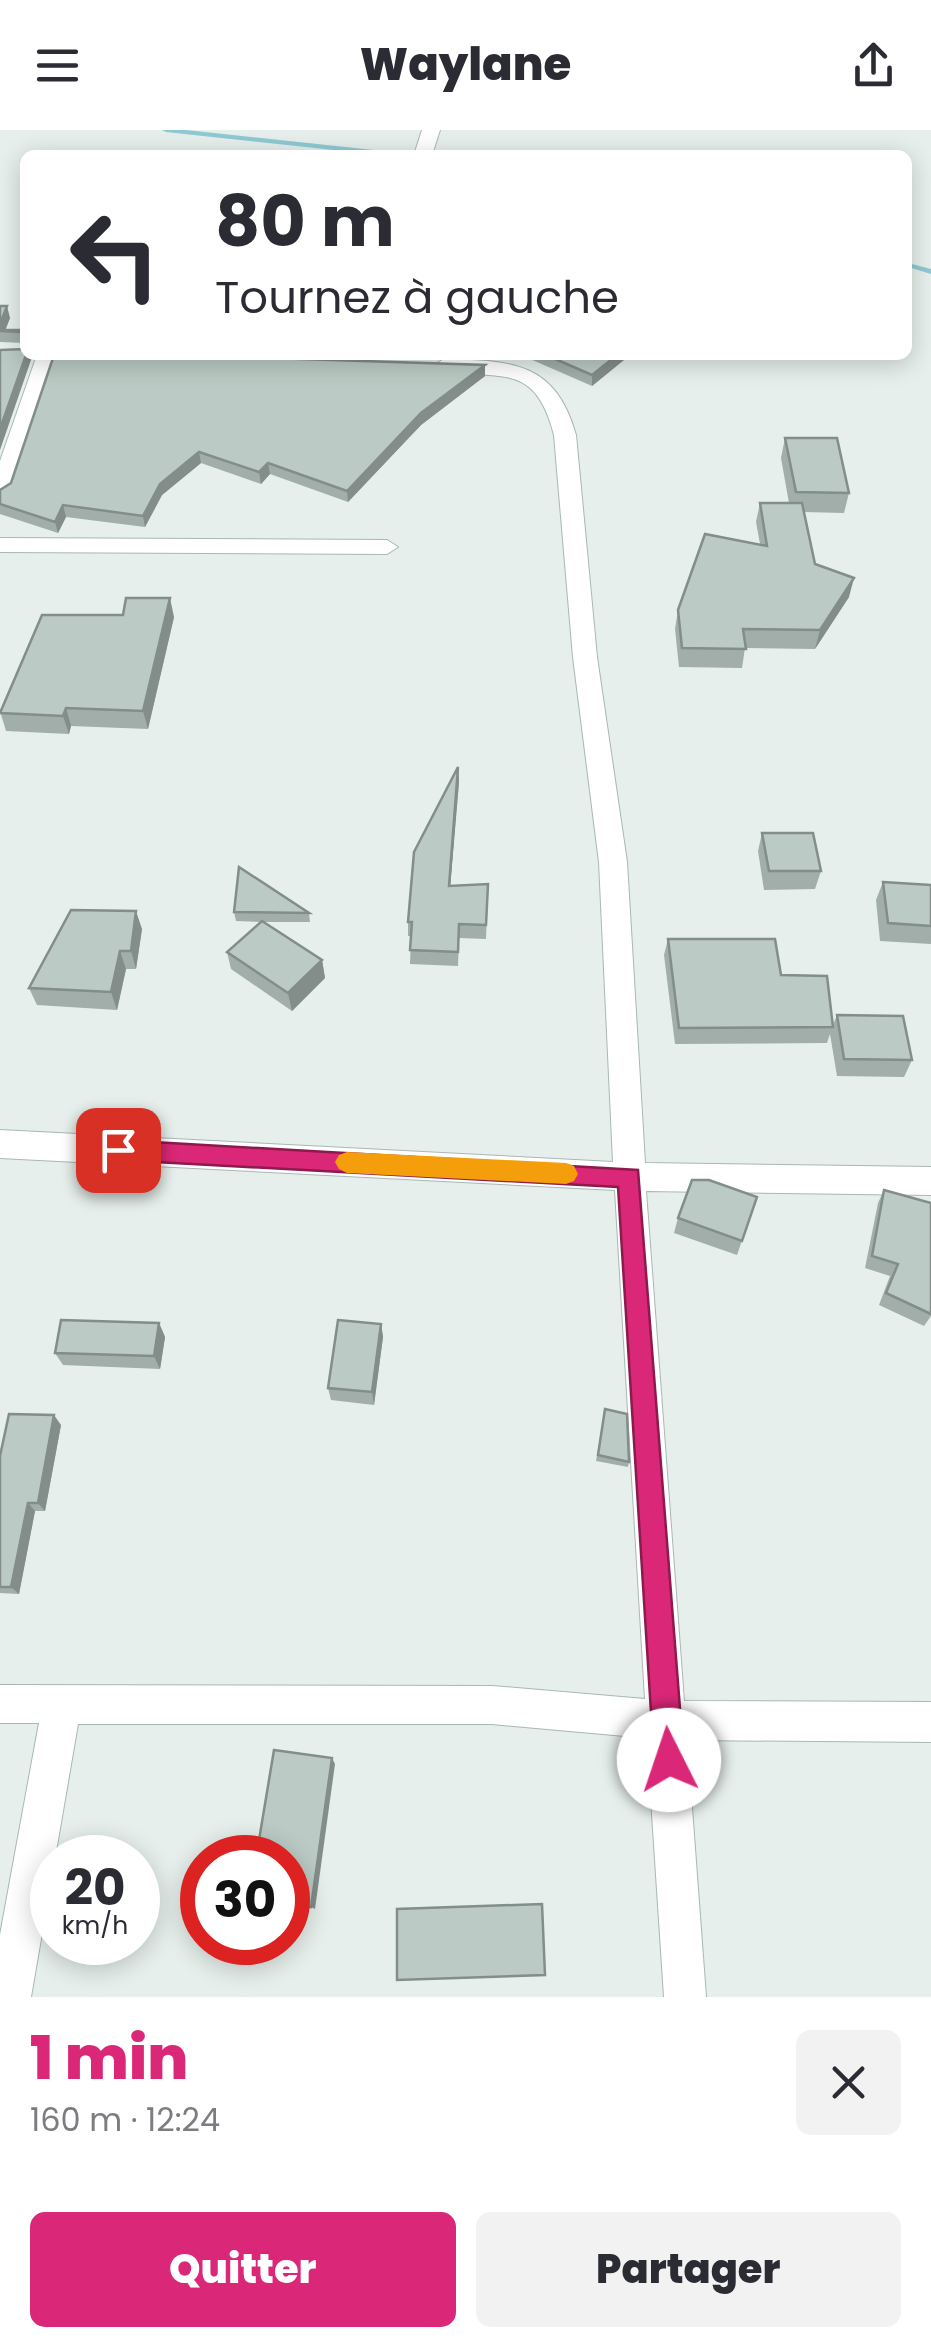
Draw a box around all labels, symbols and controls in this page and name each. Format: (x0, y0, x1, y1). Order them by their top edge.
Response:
text: Waylane (360, 33, 571, 96)
icon: menu (30, 38, 85, 93)
icon: share (846, 38, 901, 93)
text: 80 m (215, 172, 395, 271)
icon: left (50, 190, 180, 320)
text: Tournez à gauche (215, 266, 619, 329)
pin (76, 1108, 161, 1193)
icon: arrive (91, 1123, 146, 1178)
position arrow (617, 1708, 721, 1812)
speed limit sign: 30 (180, 1835, 310, 1965)
text: 20 (64, 1852, 126, 1923)
text: km/h (62, 1908, 128, 1943)
text: 1 min (30, 2016, 188, 2100)
button: close (796, 2030, 901, 2135)
text: 160 m · 12:24 (30, 2097, 220, 2142)
button: Quitter (30, 2212, 456, 2327)
button: Partager (476, 2212, 901, 2327)

